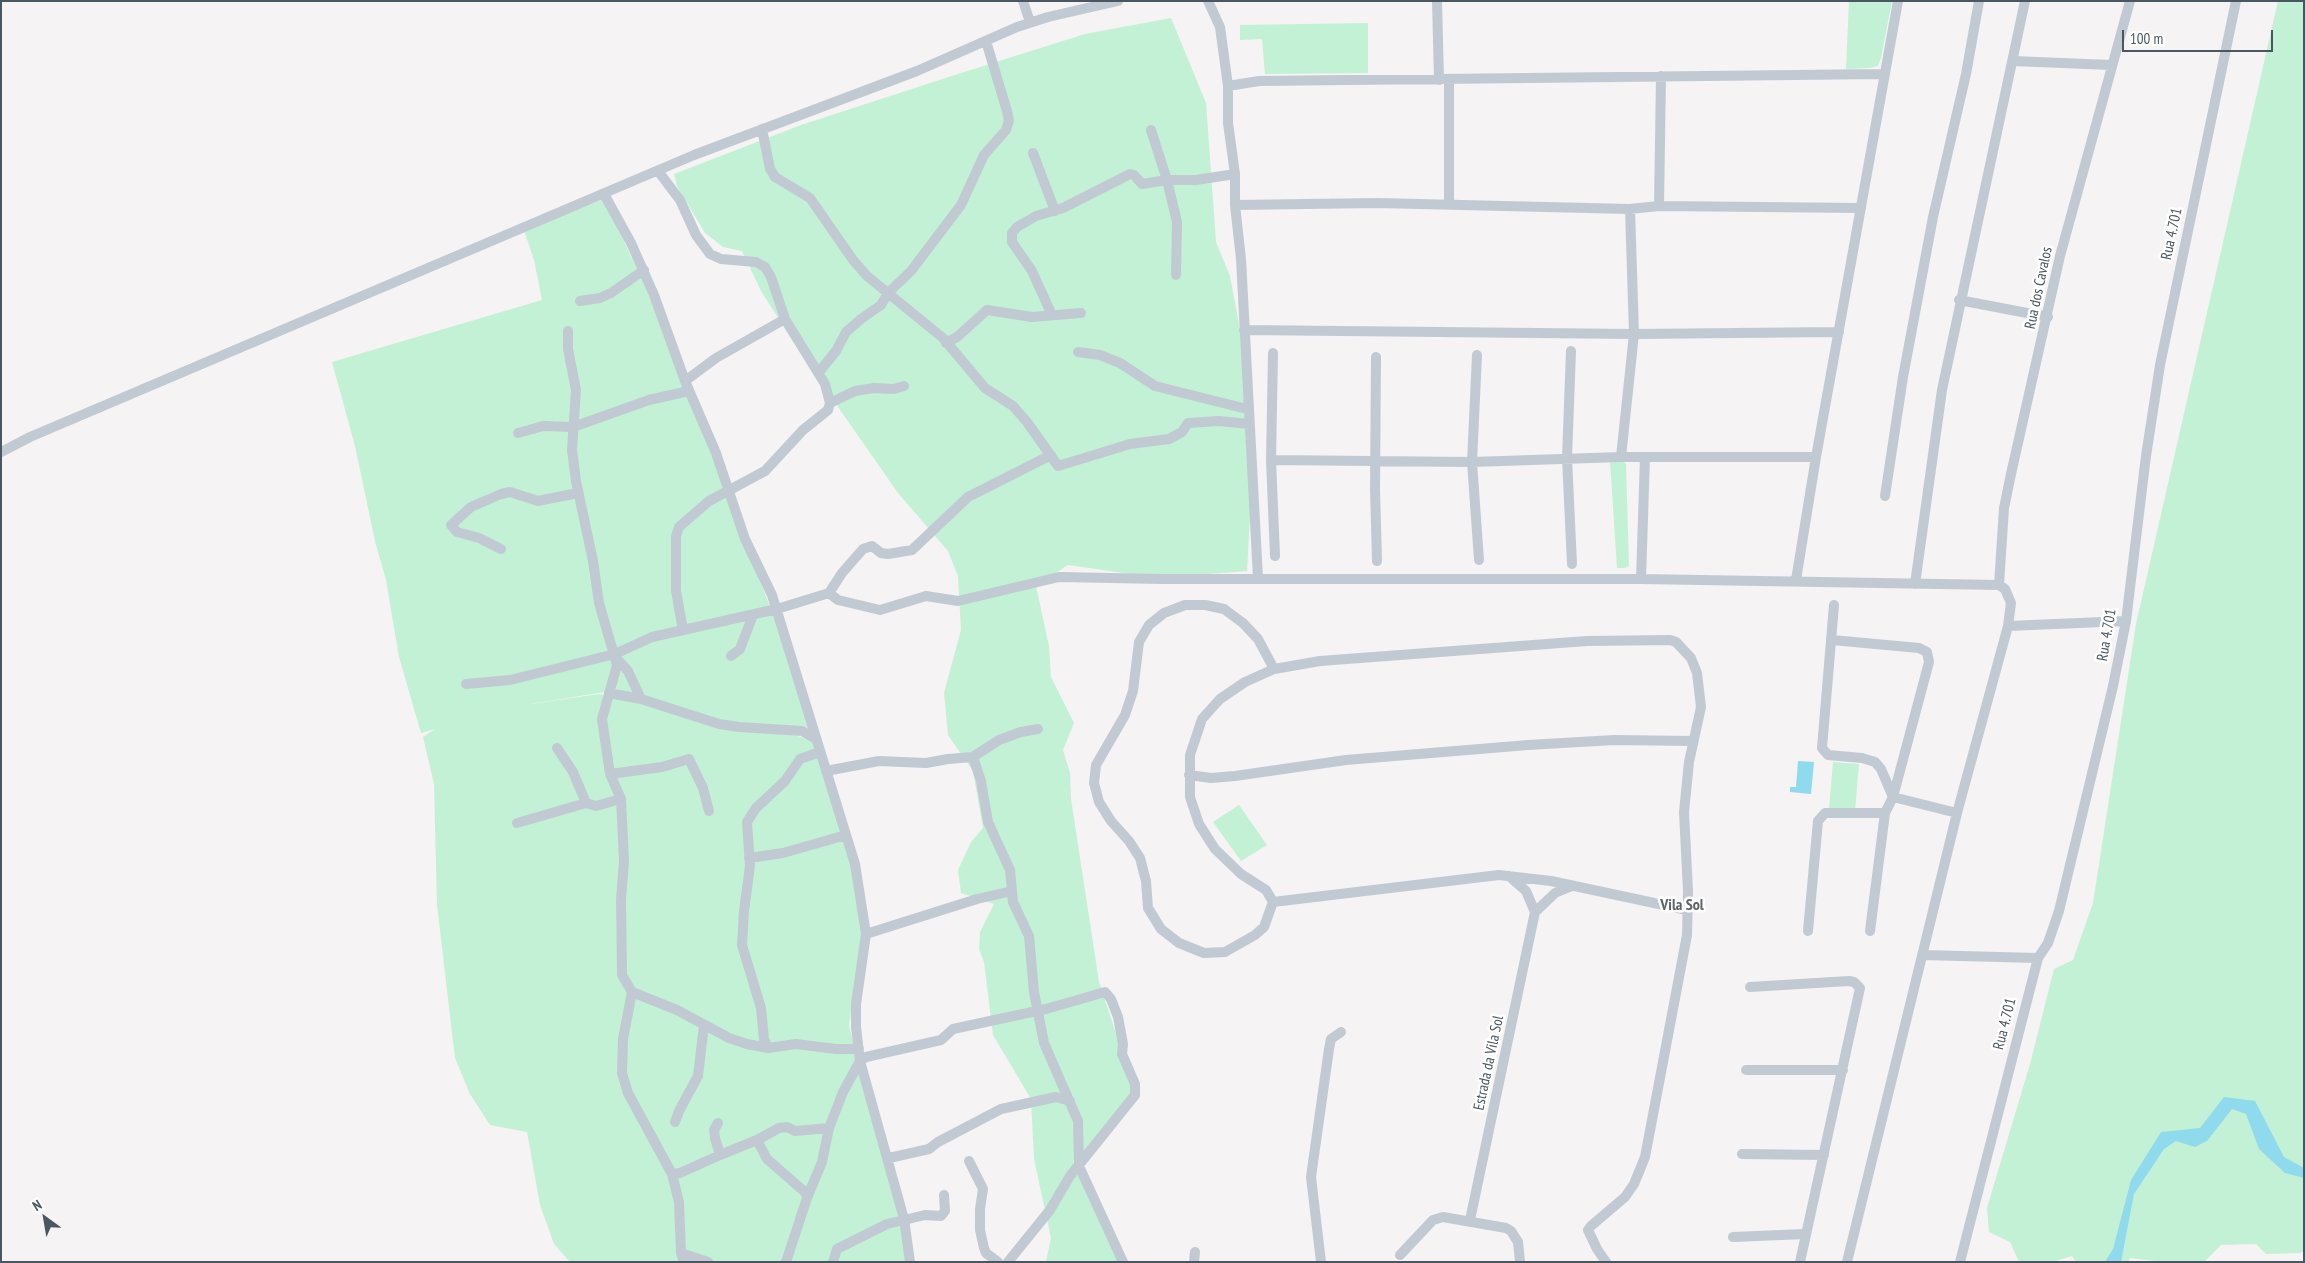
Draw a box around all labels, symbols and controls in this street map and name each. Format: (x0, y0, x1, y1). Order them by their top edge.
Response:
scale bar (2125, 20, 2276, 52)
text: 100 m (2130, 29, 2163, 48)
street label: Rua 4.701 (2158, 206, 2186, 262)
street label: Rua dos Cavalos (2022, 245, 2056, 331)
street label: Rua 4.701 (2094, 608, 2120, 662)
district label: Vila Sol (1660, 895, 1704, 915)
street label: Rua 4.701 (1990, 996, 2020, 1052)
street label: Estrada da Vila Sol (1470, 1014, 1508, 1112)
north arrow (20, 1193, 70, 1243)
text: N (29, 1196, 45, 1215)

